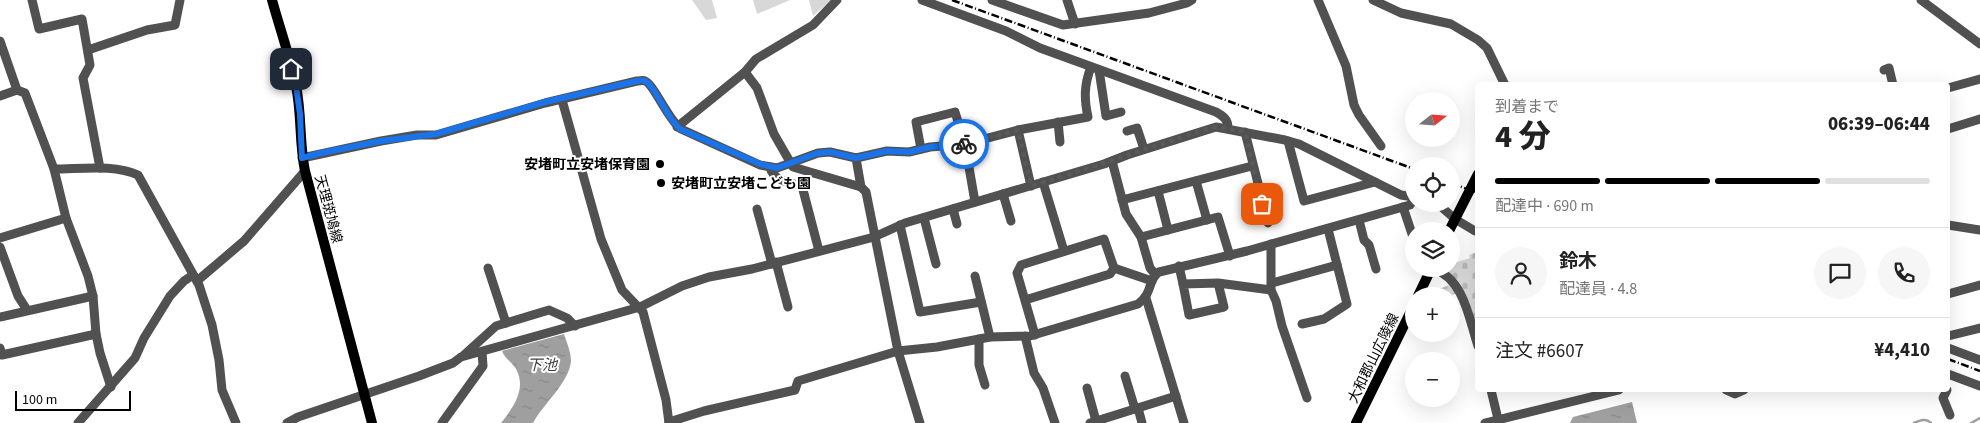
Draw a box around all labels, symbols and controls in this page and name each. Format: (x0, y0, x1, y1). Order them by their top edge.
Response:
pin (270, 48, 312, 90)
icon: home (277, 55, 305, 83)
north arrow (1405, 92, 1460, 148)
map controls (1405, 92, 1460, 407)
text: 到着まで (1495, 96, 1559, 118)
text: 06:39–06:44 (1828, 111, 1930, 138)
text: 4 分 (1495, 114, 1551, 160)
courier (939, 119, 989, 169)
icon: bike (950, 130, 978, 158)
place label: 安堵町立安堵保育園 (524, 155, 650, 175)
button: locate (1405, 157, 1460, 212)
marker: 安堵町立安堵保育園 (654, 158, 666, 170)
street label: 天理斑鳩線 (309, 173, 347, 246)
place label: 安堵町立安堵こども園 (671, 174, 811, 194)
marker: 安堵町立安堵こども園 (655, 177, 667, 189)
pin (1241, 183, 1283, 225)
icon: bag (1248, 190, 1276, 218)
text: 配達中 · 690 m (1495, 195, 1594, 217)
button: layers (1405, 222, 1460, 277)
button: person (1495, 247, 1547, 299)
button: chat (1814, 247, 1866, 299)
button: phone (1878, 247, 1930, 299)
text: 鈴木 (1559, 248, 1597, 275)
text: 配達員 · 4.8 (1559, 278, 1637, 300)
button: + (1405, 287, 1460, 342)
street label: 大和郡山広陵線 (1343, 310, 1404, 407)
text: ¥4,410 (1874, 337, 1930, 364)
text: 注文 #6607 (1495, 338, 1584, 365)
button: − (1405, 352, 1460, 407)
water label: 下池 (527, 355, 559, 376)
scale bar (15, 388, 131, 411)
text: 100 m (22, 390, 57, 410)

